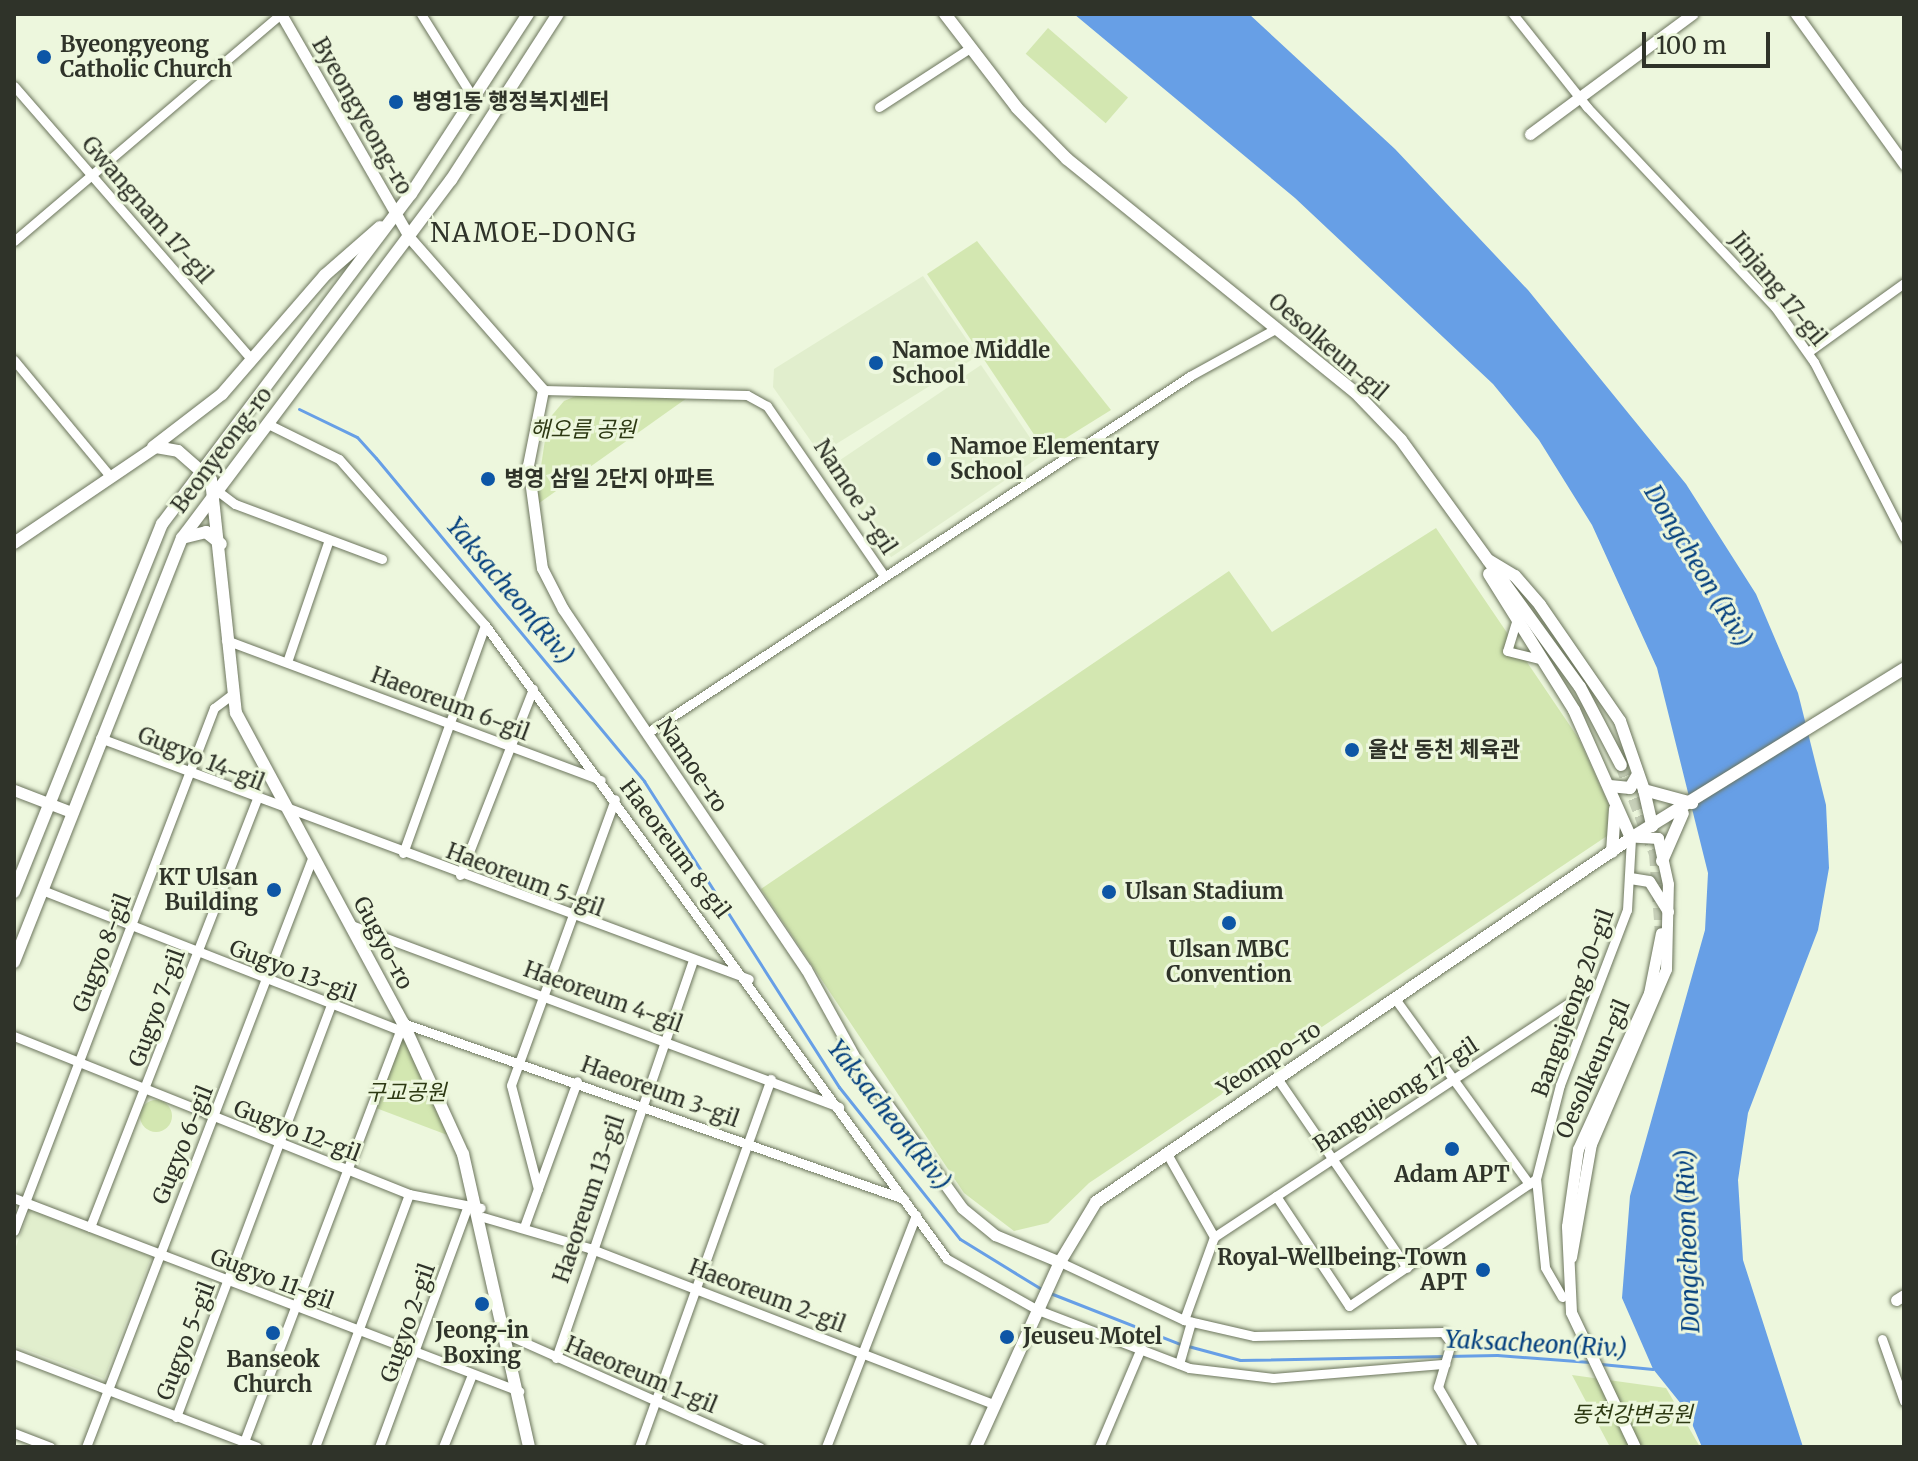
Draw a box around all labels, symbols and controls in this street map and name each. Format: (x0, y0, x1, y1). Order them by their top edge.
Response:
scale bar (1646, 16, 1774, 66)
text: 100 m (1656, 30, 1726, 61)
place label: Byeongyeong Catholic Church (60, 31, 232, 82)
street label: Byeongyeong-ro (306, 33, 418, 199)
marker: Byeongyeong Catholic Church (35, 48, 53, 66)
place label: 병영1동 행정복지센터 (412, 89, 610, 115)
marker: 병영1동 행정복지센터 (387, 93, 405, 111)
street label: Gwangnam 17-gil (76, 131, 218, 289)
district label: NAMOE-DONG (430, 217, 638, 249)
street label: Jinjang 17-gil (1724, 227, 1832, 351)
street label: Oesolkeun-gil (1263, 288, 1393, 406)
place label: Namoe Middle School (892, 337, 1050, 388)
marker: Namoe Middle School (867, 354, 885, 372)
street label: Beonyeong-ro (166, 382, 278, 518)
park label: 해오름 공원 (530, 417, 636, 443)
place label: Namoe Elementary School (950, 433, 1159, 484)
street label: Namoe 3-gil (808, 435, 902, 559)
marker: Namoe Elementary School (925, 450, 943, 468)
place label: 병영 삼일 2단지 아파트 (504, 466, 715, 492)
marker: 병영 삼일 2단지 아파트 (479, 470, 497, 488)
water label: Dongcheon (Riv.) (1638, 480, 1758, 652)
water label: Yaksacheon(Riv.) (440, 512, 580, 670)
street label: Haeoreum 6-gil (367, 662, 533, 746)
street label: Namoe-ro (651, 713, 733, 817)
street label: Gugyo 14-gil (134, 722, 268, 796)
place label: 울산 동천 체육관 (1368, 737, 1520, 763)
marker: 울산 동천 체육관 (1343, 741, 1361, 759)
street label: Haeoreum 8-gil (614, 774, 736, 924)
street label: Haeoreum 5-gil (442, 838, 608, 922)
place label: KT Ulsan Building (158, 864, 258, 916)
place label: Ulsan Stadium (1125, 879, 1284, 905)
marker: KT Ulsan Building (265, 881, 283, 899)
marker: Ulsan Stadium (1100, 883, 1118, 901)
street label: Gugyo 8-gil (67, 890, 137, 1016)
street label: Gugyo-ro (348, 892, 418, 994)
street label: Bangujeong 20-gil (1527, 906, 1619, 1100)
marker: Ulsan MBC Convention (1220, 914, 1238, 932)
street label: Gugyo 13-gil (226, 935, 360, 1007)
place label: Ulsan MBC Convention (1166, 936, 1292, 988)
street label: Gugyo 7-gil (123, 945, 191, 1071)
street label: Haeoreum 4-gil (520, 956, 686, 1038)
street label: Oesolkeun-gil (1551, 995, 1635, 1143)
street label: Yeompo-ro (1212, 1016, 1326, 1102)
street label: Bangujeong 17-gil (1309, 1032, 1483, 1158)
water label: Yaksacheon(Riv.) (821, 1034, 957, 1196)
street label: Haeoreum 3-gil (577, 1051, 743, 1133)
park label: 구교공원 (366, 1080, 446, 1106)
street label: Gugyo 6-gil (147, 1082, 219, 1208)
street label: Gugyo 12-gil (230, 1095, 364, 1167)
street label: Haeoreum 13-gil (548, 1112, 630, 1286)
marker: Adam APT (1443, 1140, 1461, 1158)
water label: Dongcheon (Riv.) (1670, 1149, 1706, 1333)
place label: Adam APT (1394, 1162, 1510, 1188)
street label: Gugyo 11-gil (207, 1243, 337, 1315)
place label: Royal-Wellbeing-Town APT (1217, 1244, 1467, 1296)
street label: Haeoreum 2-gil (685, 1254, 849, 1338)
street label: Gugyo 2-gil (375, 1260, 441, 1386)
marker: Royal-Wellbeing-Town APT (1474, 1261, 1492, 1279)
street label: Gugyo 5-gil (151, 1278, 221, 1404)
marker: Jeong-in Boxing (473, 1295, 491, 1313)
place label: Jeong-in Boxing (435, 1317, 529, 1368)
marker: Banseok Church (264, 1324, 282, 1342)
place label: Jeuseu Motel (1023, 1324, 1162, 1350)
water label: Yaksacheon(Riv.) (1444, 1325, 1628, 1363)
marker: Jeuseu Motel (998, 1328, 1016, 1346)
street label: Haeoreum 1-gil (561, 1331, 721, 1419)
place label: Banseok Church (226, 1346, 320, 1398)
park label: 동천강변공원 (1571, 1402, 1693, 1428)

